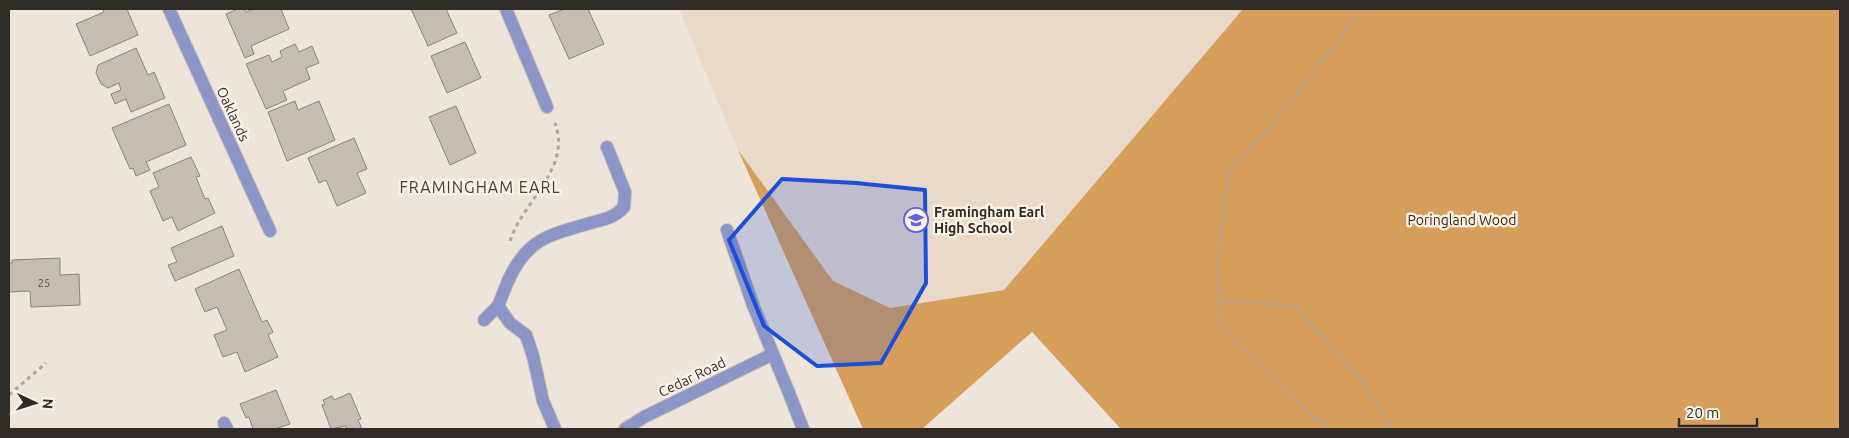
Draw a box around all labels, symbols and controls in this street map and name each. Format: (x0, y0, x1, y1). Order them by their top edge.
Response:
street label: Oaklands (213, 84, 253, 144)
district label: FRAMINGHAM EARL (399, 178, 561, 196)
place label: Framingham Earl High School (934, 204, 1044, 236)
school or university icon: Framingham Earl High School (903, 207, 929, 233)
park label: Poringland Wood (1408, 212, 1516, 228)
house number: 25 (38, 277, 50, 289)
street label: Cedar Road (656, 354, 728, 400)
north arrow (10, 378, 60, 428)
scale bar (1679, 396, 1756, 428)
text: N (40, 398, 56, 410)
text: 20 m (1686, 404, 1719, 421)

